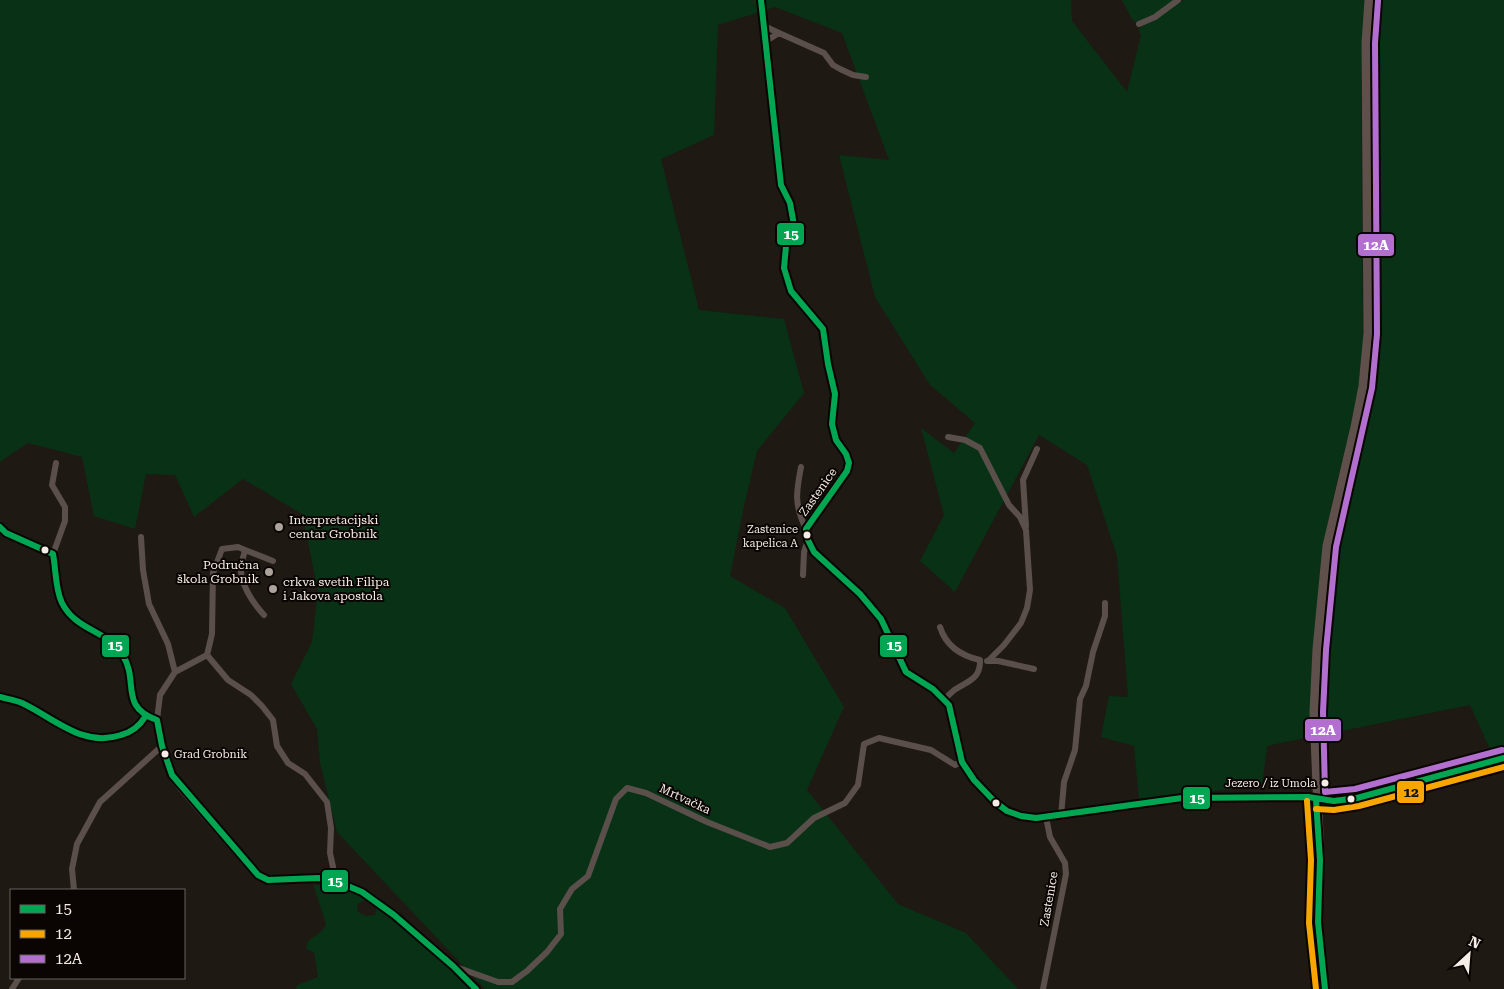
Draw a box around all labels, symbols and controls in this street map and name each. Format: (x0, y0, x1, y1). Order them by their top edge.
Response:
line badge: 15 (776, 222, 805, 246)
text: 15 (783, 226, 799, 242)
line badge: 12A (1357, 233, 1395, 257)
text: 12A (1363, 237, 1389, 253)
street label: Zastenice (796, 465, 840, 519)
place label: Interpretacijski centar Grobnik (289, 513, 379, 541)
marker: Interpretacijski centar Grobnik (273, 521, 285, 533)
place label: Zastenice kapelica A (743, 523, 798, 550)
marker: Zastenice kapelica A (802, 530, 812, 540)
unlabelled marker (40, 545, 50, 555)
place label: Područna škola Grobnik (177, 558, 259, 586)
marker: Područna škola Grobnik (263, 566, 275, 578)
place label: crkva svetih Filipa i Jakova apostola (283, 575, 390, 603)
marker: crkva svetih Filipa i Jakova apostola (267, 583, 279, 595)
line badge: 15 (101, 634, 130, 658)
line badge: 15 (879, 634, 908, 658)
text: 15 (107, 637, 123, 653)
text: 15 (886, 637, 902, 653)
line badge: 12A (1304, 718, 1342, 742)
text: 12A (1310, 722, 1336, 738)
place label: Grad Grobnik (174, 748, 247, 761)
marker: Grad Grobnik (160, 749, 170, 759)
place label: Jezero / iz Umola (1225, 777, 1316, 790)
marker: Jezero / iz Umola (1320, 778, 1330, 788)
line badge: 12 (1396, 780, 1425, 804)
street label: Mrtvačka (657, 781, 713, 817)
text: 12 (1403, 784, 1419, 800)
line badge: 15 (1182, 786, 1211, 810)
text: 15 (1189, 790, 1205, 806)
unlabelled marker (1346, 794, 1356, 804)
unlabelled marker (991, 798, 1001, 808)
line badge: 15 (321, 869, 349, 893)
street label: Zastenice (1037, 870, 1061, 928)
text: 15 (327, 873, 343, 889)
legend (10, 889, 185, 979)
text: 15 (55, 900, 72, 918)
text: 12 (55, 925, 72, 943)
north arrow (1444, 929, 1494, 979)
text: N (1466, 933, 1483, 952)
text: 12A (55, 950, 83, 968)

